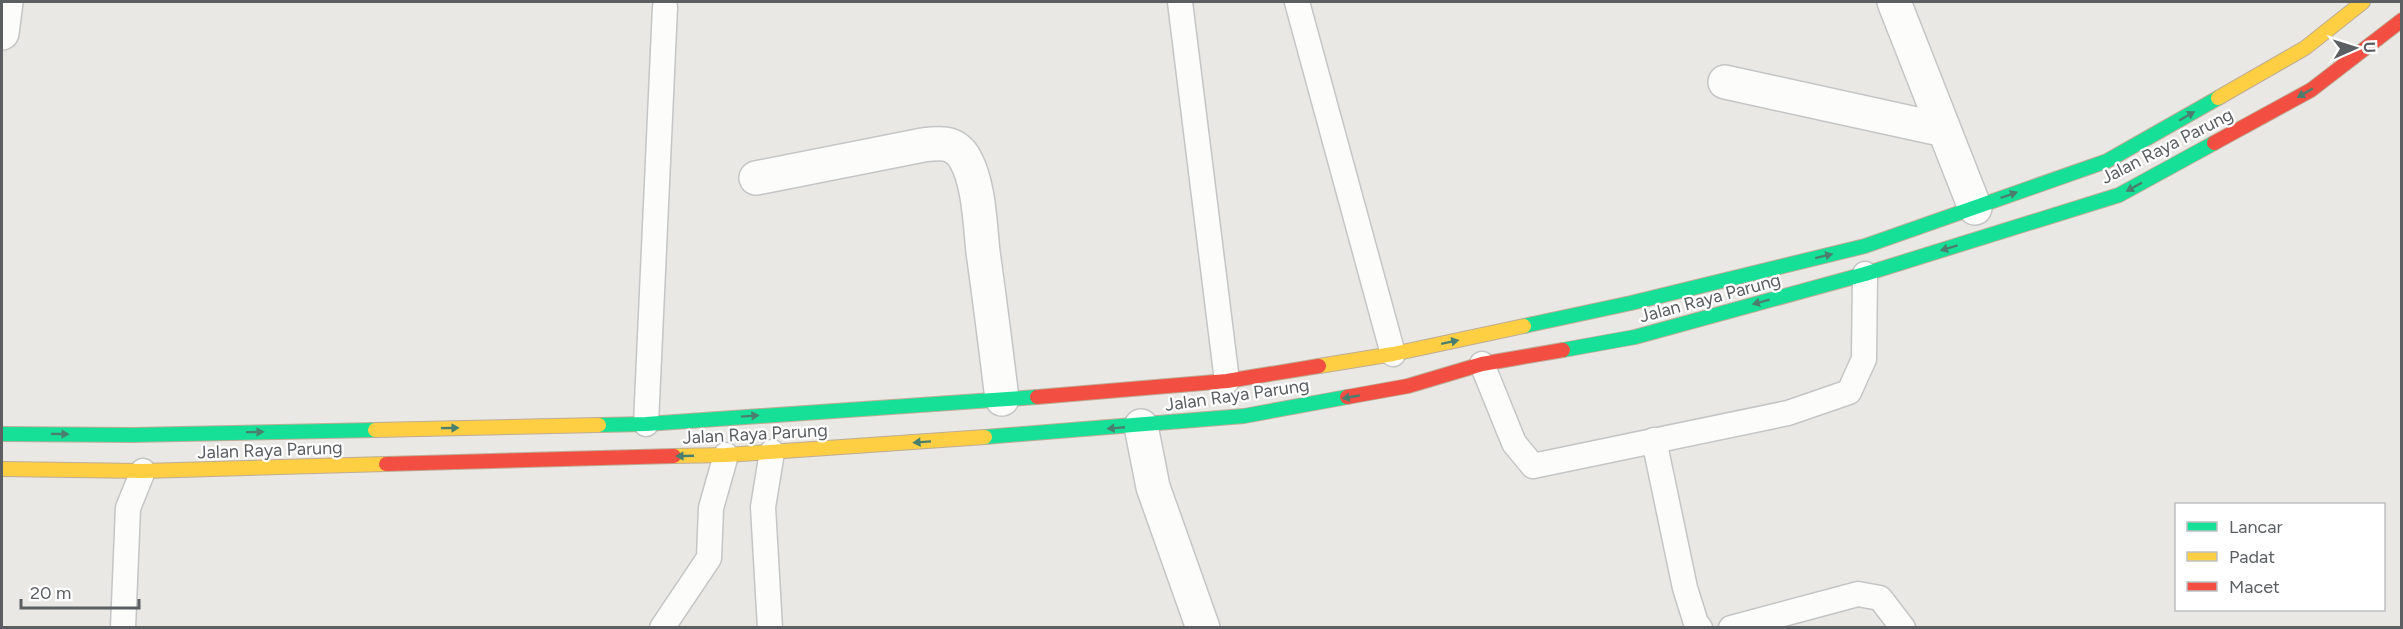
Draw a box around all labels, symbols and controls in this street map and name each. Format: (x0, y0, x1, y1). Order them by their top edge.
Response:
north arrow (2325, 18, 2385, 78)
text: U (2360, 41, 2379, 53)
one-way arrow (2296, 88, 2313, 98)
street label: Jalan Raya Parung (2097, 103, 2237, 189)
one-way arrow (2178, 111, 2195, 121)
one-way arrow (2125, 182, 2142, 192)
one-way arrow (2001, 190, 2019, 200)
one-way arrow (1940, 244, 1958, 253)
one-way arrow (1815, 250, 1833, 260)
street label: Jalan Raya Parung (1637, 269, 1783, 327)
one-way arrow (1752, 298, 1771, 308)
one-way arrow (1441, 337, 1460, 346)
street label: Jalan Raya Parung (1163, 374, 1311, 416)
one-way arrow (1341, 393, 1360, 402)
one-way arrow (740, 412, 759, 421)
street label: Jalan Raya Parung (682, 419, 828, 449)
one-way arrow (1106, 423, 1125, 432)
one-way arrow (440, 424, 459, 433)
one-way arrow (245, 428, 264, 437)
one-way arrow (50, 429, 69, 439)
street label: Jalan Raya Parung (197, 436, 343, 464)
one-way arrow (912, 437, 931, 447)
one-way arrow (676, 452, 695, 461)
legend (2175, 503, 2385, 611)
text: Lancar (2229, 516, 2283, 538)
text: Padat (2229, 546, 2275, 568)
scale bar (21, 572, 140, 610)
text: Macet (2229, 576, 2280, 598)
text: 20 m (30, 582, 71, 604)

